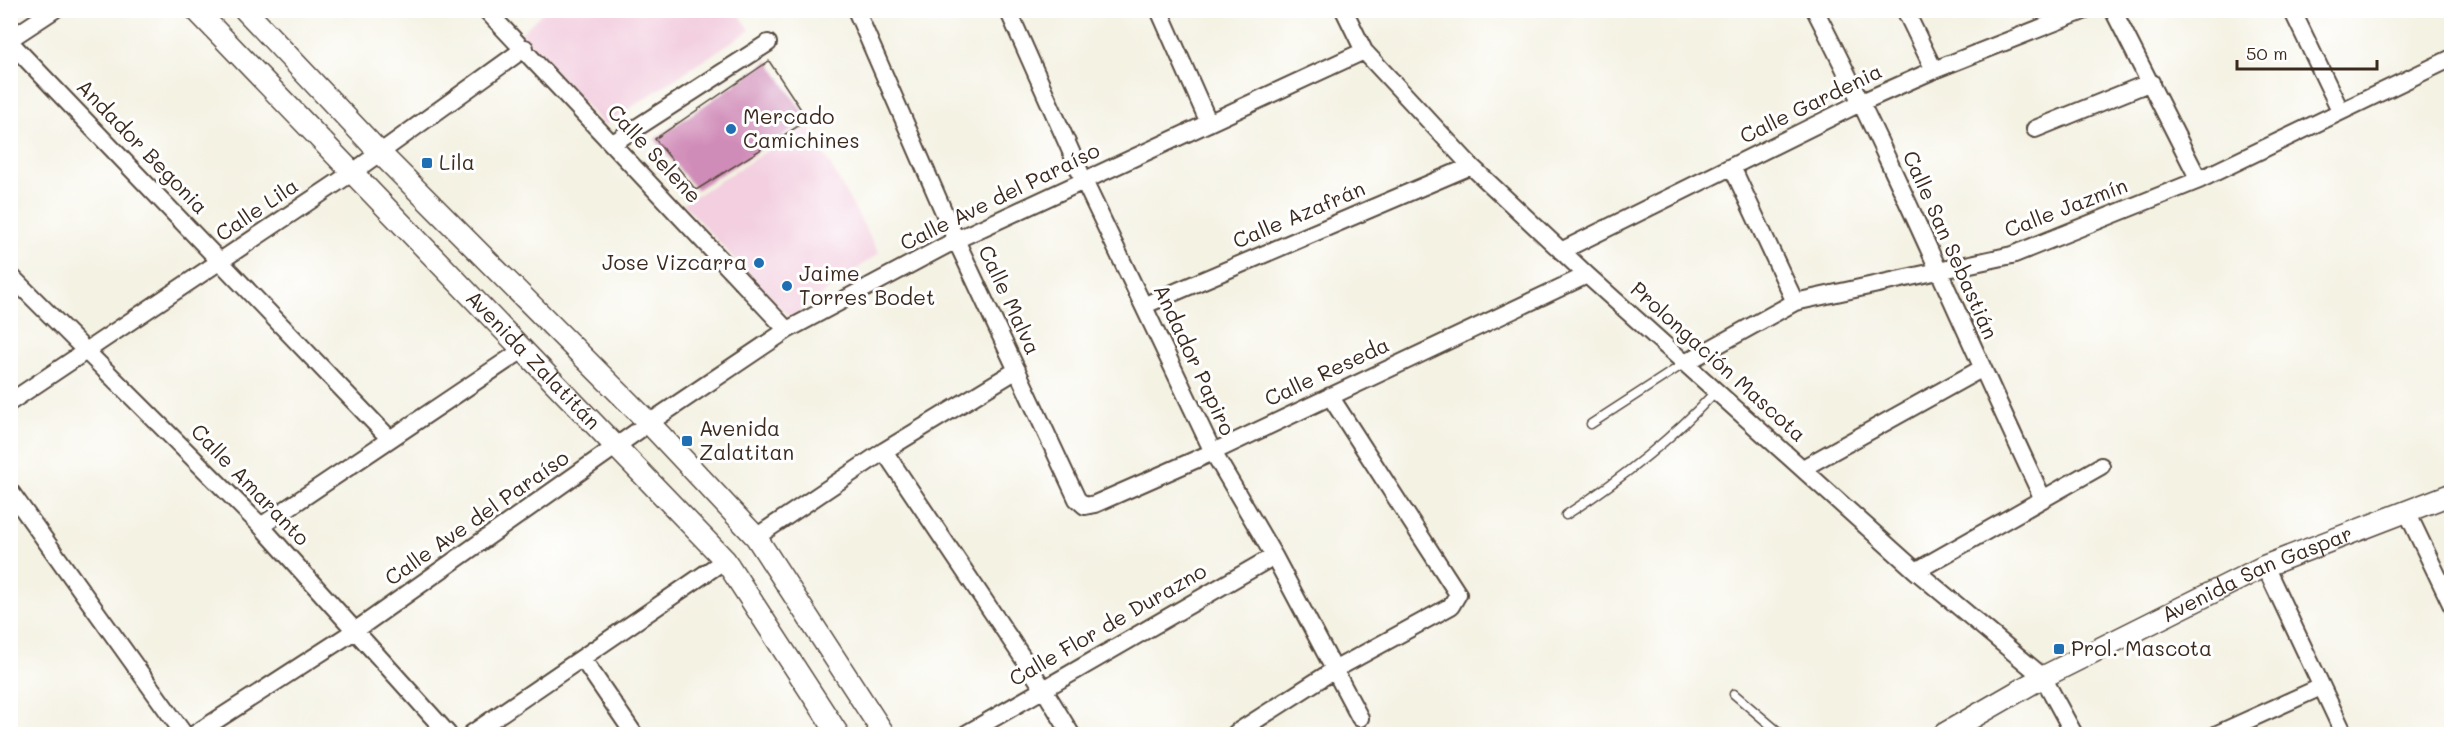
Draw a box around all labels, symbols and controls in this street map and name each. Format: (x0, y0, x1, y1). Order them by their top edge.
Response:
scale bar (2237, 33, 2376, 71)
text: 50 m (2246, 41, 2288, 65)
street label: Calle Gardenia (1735, 57, 1886, 149)
street label: Andador Begonia (72, 73, 214, 219)
street label: Calle Selene (602, 98, 708, 208)
place label: Mercado Camichines (743, 102, 860, 153)
marker: Mercado Camichines (724, 122, 738, 136)
street label: Calle Ave del Paraíso (895, 136, 1104, 256)
street label: Calle San Sebastián (1898, 146, 2005, 343)
place label: Lila (439, 148, 475, 175)
marker: Lila (420, 156, 434, 170)
street label: Calle Lila (210, 171, 303, 246)
street label: Calle Jazmín (2000, 171, 2131, 242)
street label: Calle Azafrán (1228, 174, 1369, 254)
street label: Calle Malva (973, 240, 1047, 358)
place label: Jose Vizcarra (602, 248, 747, 275)
marker: Jose Vizcarra (752, 256, 766, 270)
place label: Jaime Torres Bodet (799, 259, 935, 310)
street label: Prolongación Mascota (1626, 275, 1812, 447)
marker: Jaime Torres Bodet (780, 279, 794, 293)
street label: Andador Papiro (1148, 279, 1242, 439)
street label: Avenida Zalatitán (461, 284, 607, 435)
street label: Calle Reseda (1260, 330, 1393, 411)
place label: Avenida Zalatitan (699, 414, 794, 465)
street label: Calle Amaranto (186, 417, 316, 551)
marker: Avenida Zalatitan (680, 434, 694, 448)
street label: Calle Ave del Paraíso (379, 443, 573, 591)
street label: Avenida San Gaspar (2157, 519, 2356, 628)
street label: Calle Flor de Durazno (1004, 556, 1211, 691)
place label: Prol. Mascota (2071, 634, 2212, 661)
marker: Prol. Mascota (2052, 642, 2066, 656)

